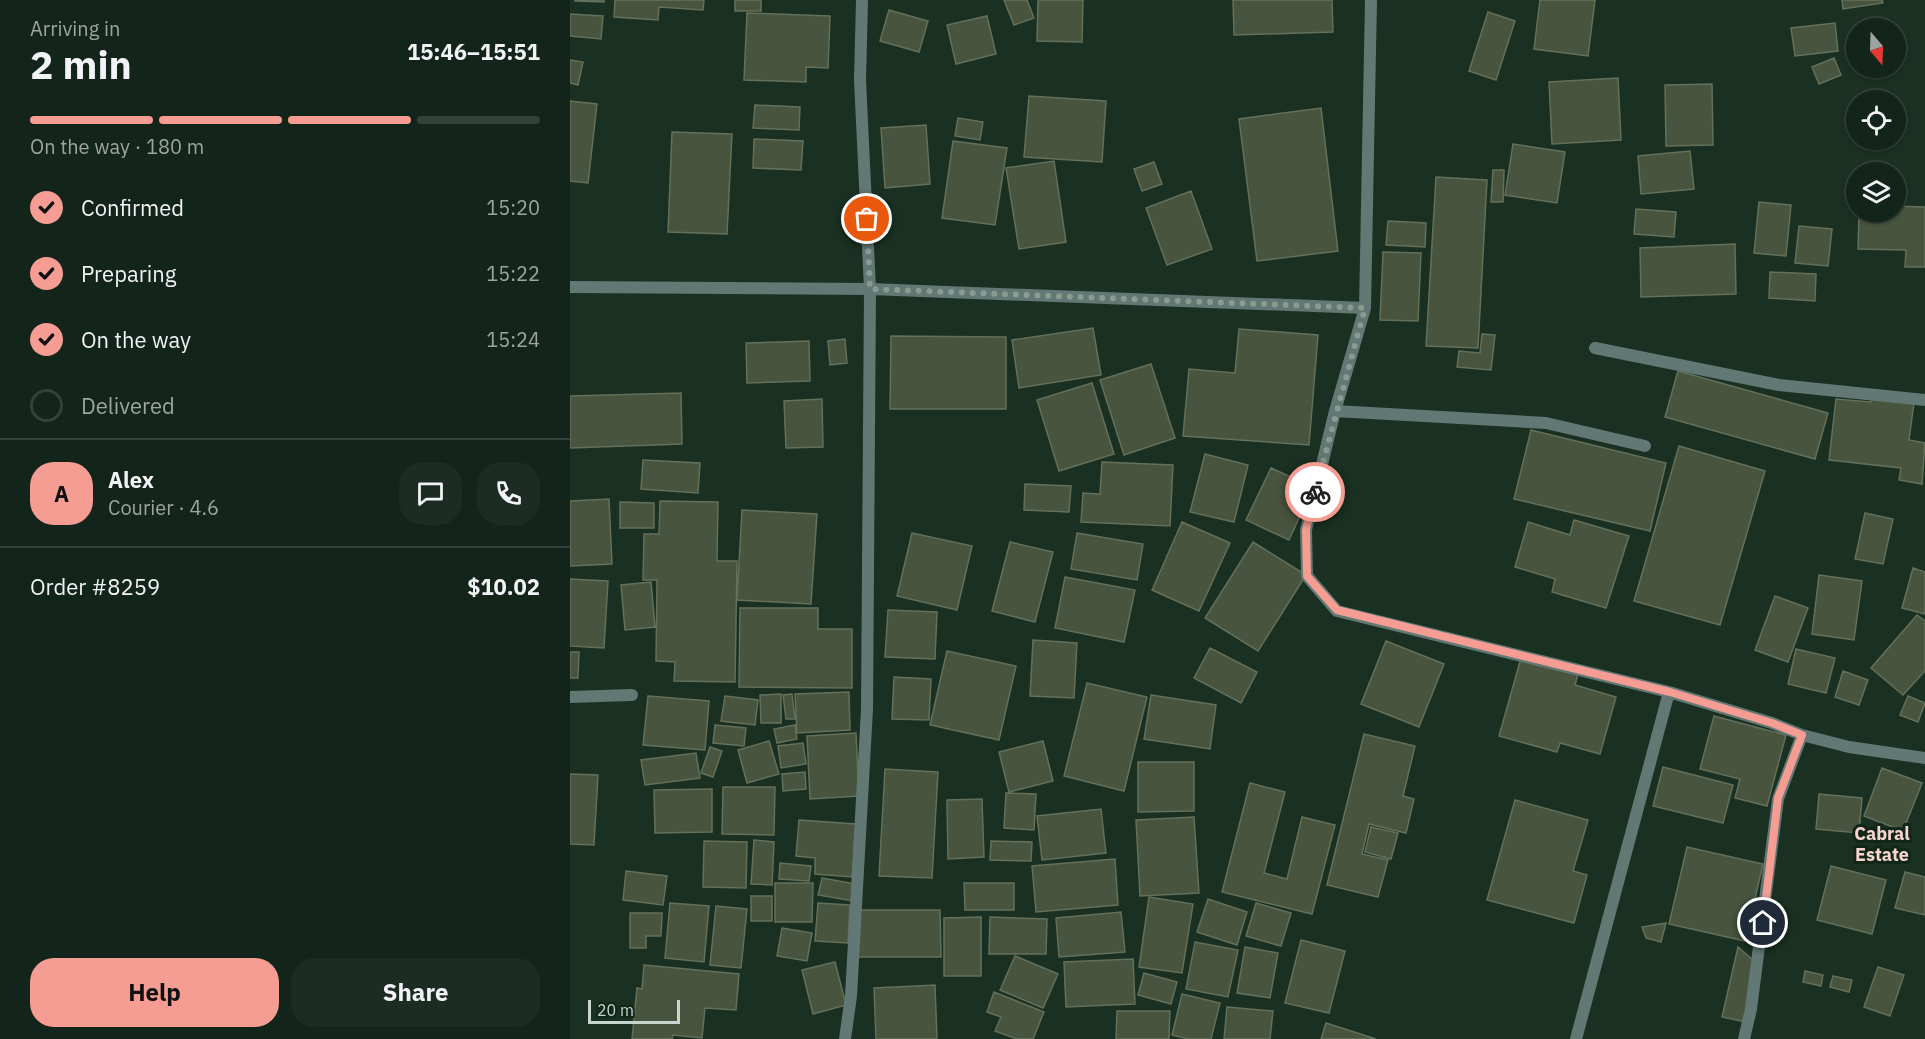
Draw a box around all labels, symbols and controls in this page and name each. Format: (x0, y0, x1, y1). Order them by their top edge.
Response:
text: Arriving in (30, 15, 120, 42)
north arrow (1846, 18, 1906, 78)
map controls (1846, 18, 1906, 222)
text: 15:46–15:51 (407, 37, 540, 66)
text: 2 min (30, 39, 132, 90)
button: locate (1846, 90, 1906, 150)
text: On the way · 180 m (30, 133, 204, 160)
button: layers (1846, 162, 1906, 222)
icon: check (30, 191, 63, 224)
text: Confirmed (81, 193, 184, 222)
pin (841, 193, 892, 244)
text: 15:20 (486, 194, 540, 221)
icon: bag (850, 202, 883, 235)
icon: check (30, 257, 63, 290)
text: Preparing (81, 259, 176, 288)
text: 15:22 (486, 260, 540, 287)
icon: check (30, 323, 63, 356)
text: On the way (81, 325, 191, 354)
text: 15:24 (486, 326, 540, 353)
text: Delivered (81, 391, 175, 420)
button: chat (399, 462, 462, 525)
button: phone (477, 462, 540, 525)
courier (1285, 462, 1345, 522)
text: Alex (108, 465, 154, 494)
icon: bike (1299, 476, 1332, 509)
text: A (54, 479, 69, 508)
text: Courier · 4.6 (108, 494, 219, 521)
text: Order #8259 (30, 572, 160, 601)
text: $10.02 (467, 572, 540, 601)
district label: Cabral Estate (1854, 822, 1910, 866)
pin (1737, 897, 1788, 948)
icon: home (1746, 906, 1779, 939)
button: Help (30, 958, 279, 1027)
button: Share (291, 958, 540, 1027)
scale bar (588, 997, 680, 1024)
text: 20 m (597, 1000, 634, 1020)

